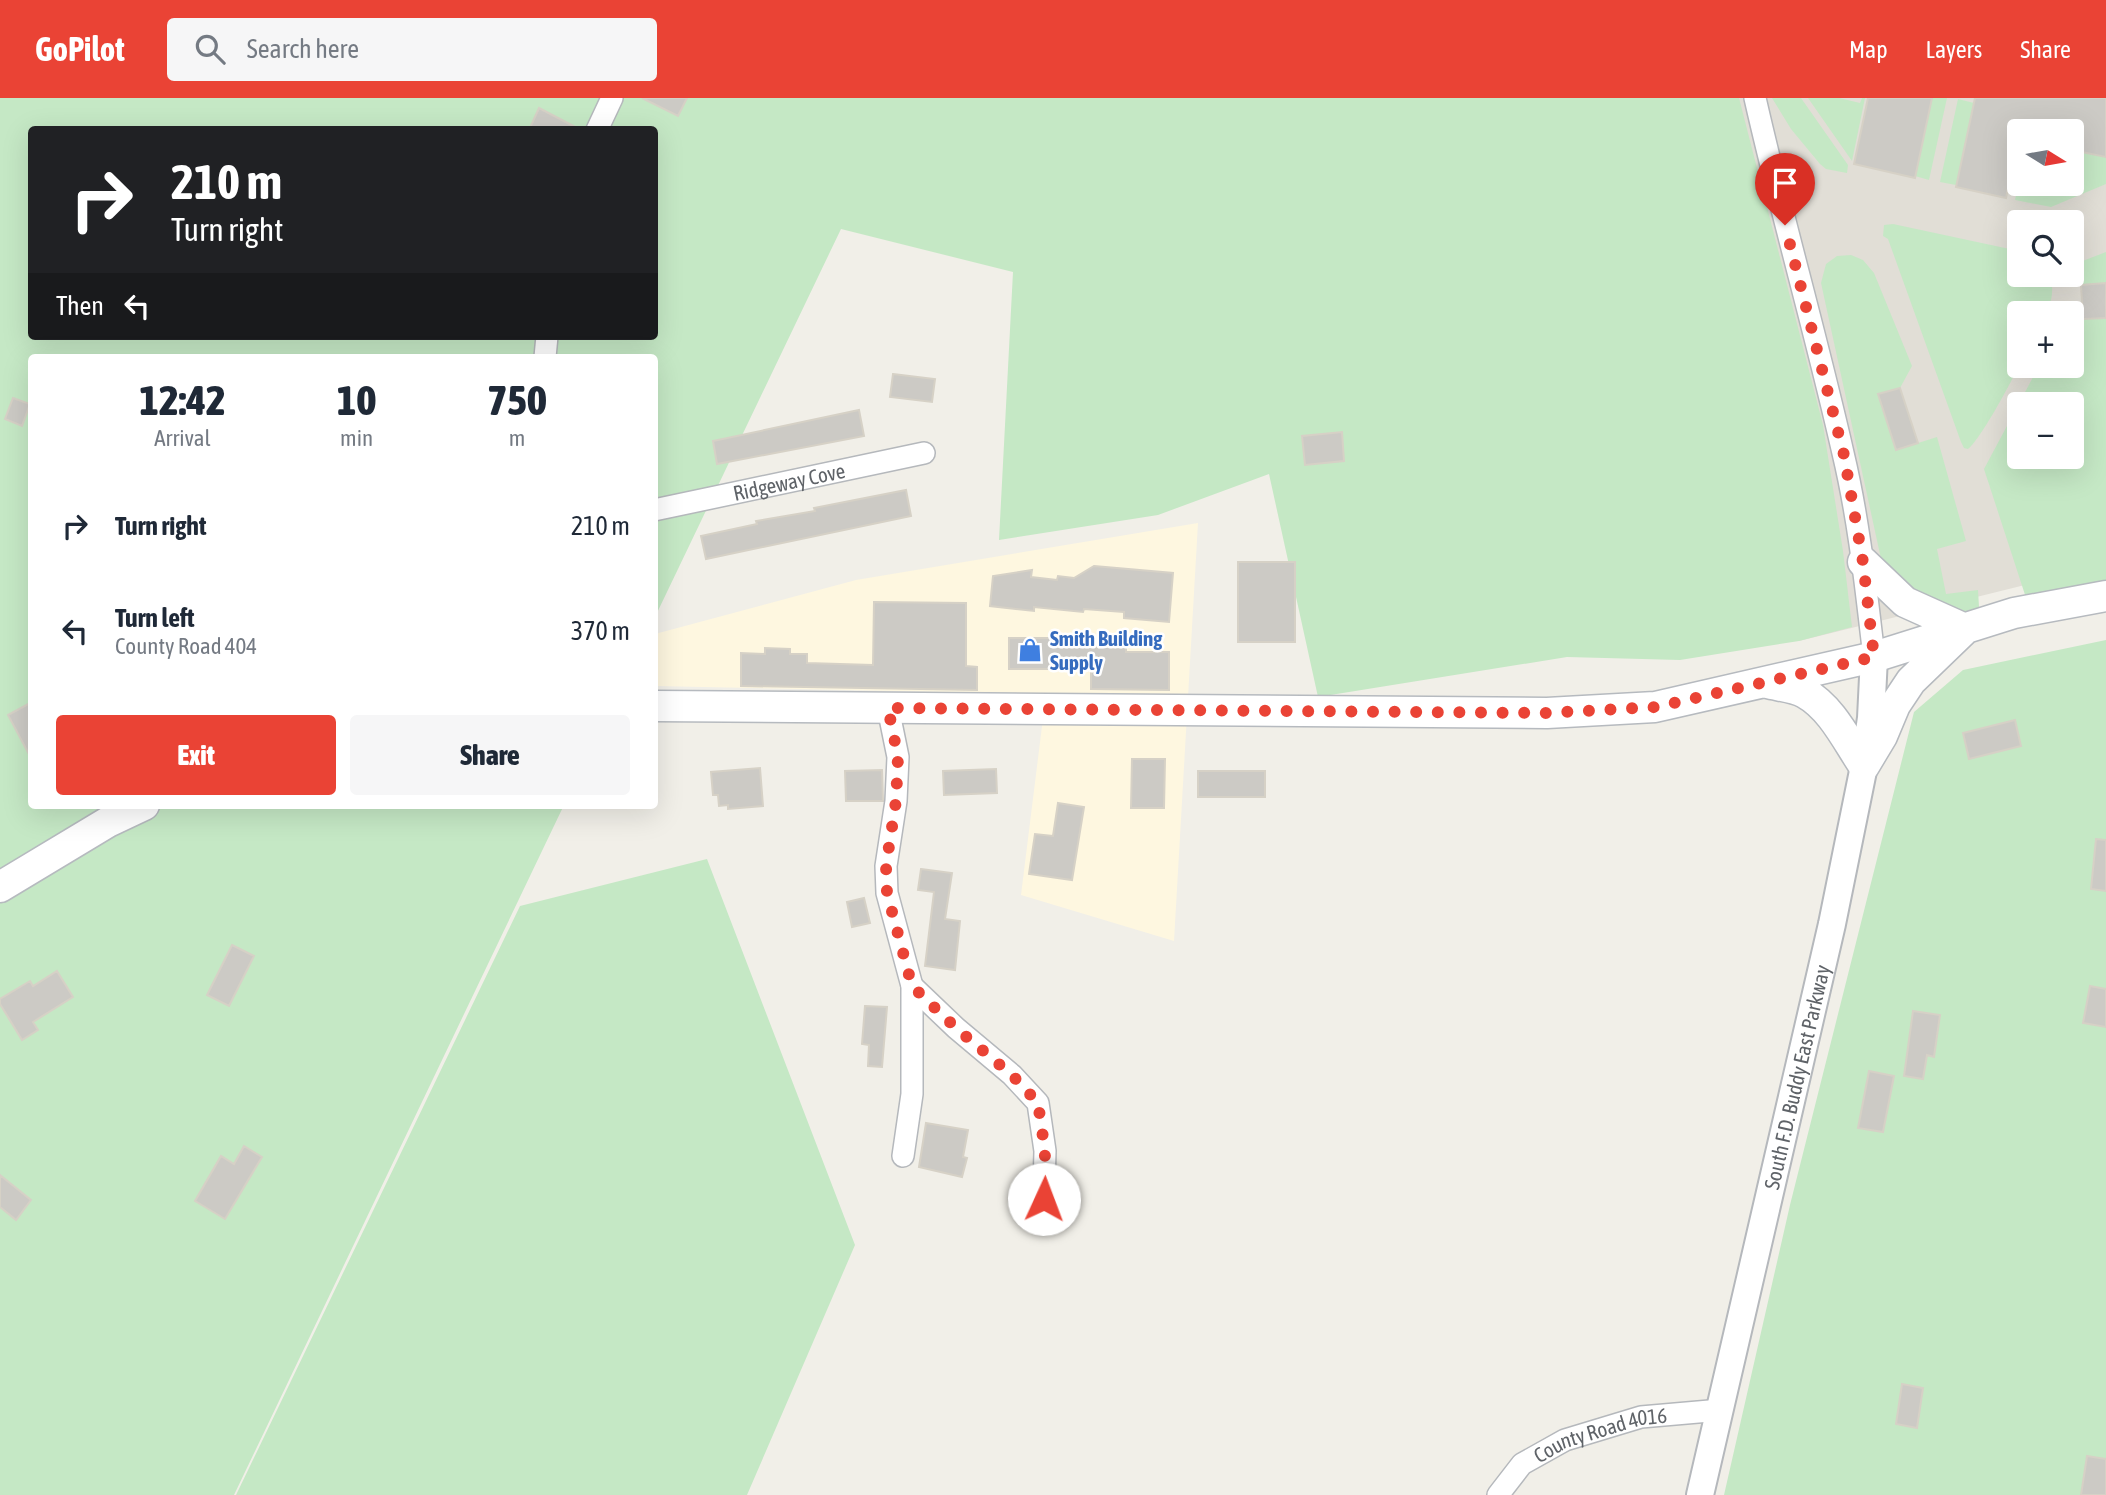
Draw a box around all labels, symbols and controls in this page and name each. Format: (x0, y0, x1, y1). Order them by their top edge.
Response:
search box (167, 18, 657, 81)
text: GoPilot (35, 30, 125, 68)
icon: search (191, 30, 229, 68)
text: Search here (247, 34, 359, 64)
text: Map (1849, 36, 1888, 63)
text: Layers (1926, 36, 1982, 63)
text: Share (2020, 36, 2071, 63)
north arrow (2007, 119, 2084, 196)
map controls (2007, 119, 2084, 469)
text: 210 m (171, 153, 282, 209)
pin (1755, 153, 1815, 225)
icon: right (56, 154, 147, 245)
icon: arrive (1766, 164, 1804, 202)
button: search (2007, 210, 2084, 287)
text: Turn right (171, 211, 284, 248)
icon: left (118, 287, 156, 325)
text: Then (56, 291, 104, 321)
button: + (2007, 301, 2084, 378)
text: 12:42 (139, 376, 226, 424)
text: 10 (337, 376, 376, 424)
text: 750 (488, 376, 547, 424)
button: − (2007, 392, 2084, 469)
text: Arrival (154, 425, 211, 451)
text: min (340, 425, 373, 451)
text: m (509, 425, 525, 451)
street label: Ridgeway Cove (731, 458, 847, 505)
icon: right (56, 507, 94, 545)
text: Turn right (115, 511, 206, 541)
text: 210 m (571, 511, 630, 541)
text: Turn left (115, 603, 195, 633)
icon: left (56, 612, 94, 650)
text: 370 m (571, 616, 630, 646)
place label: Smith Building Supply (1050, 626, 1163, 674)
text: County Road 404 (115, 633, 257, 659)
shop icon: Smith Building Supply (1016, 636, 1044, 664)
button: Exit (56, 715, 336, 795)
button: Share (350, 715, 630, 795)
street label: South F.D. Buddy East Parkway (1759, 962, 1834, 1192)
position arrow (1007, 1162, 1081, 1236)
street label: County Road 4016 (1529, 1403, 1668, 1467)

